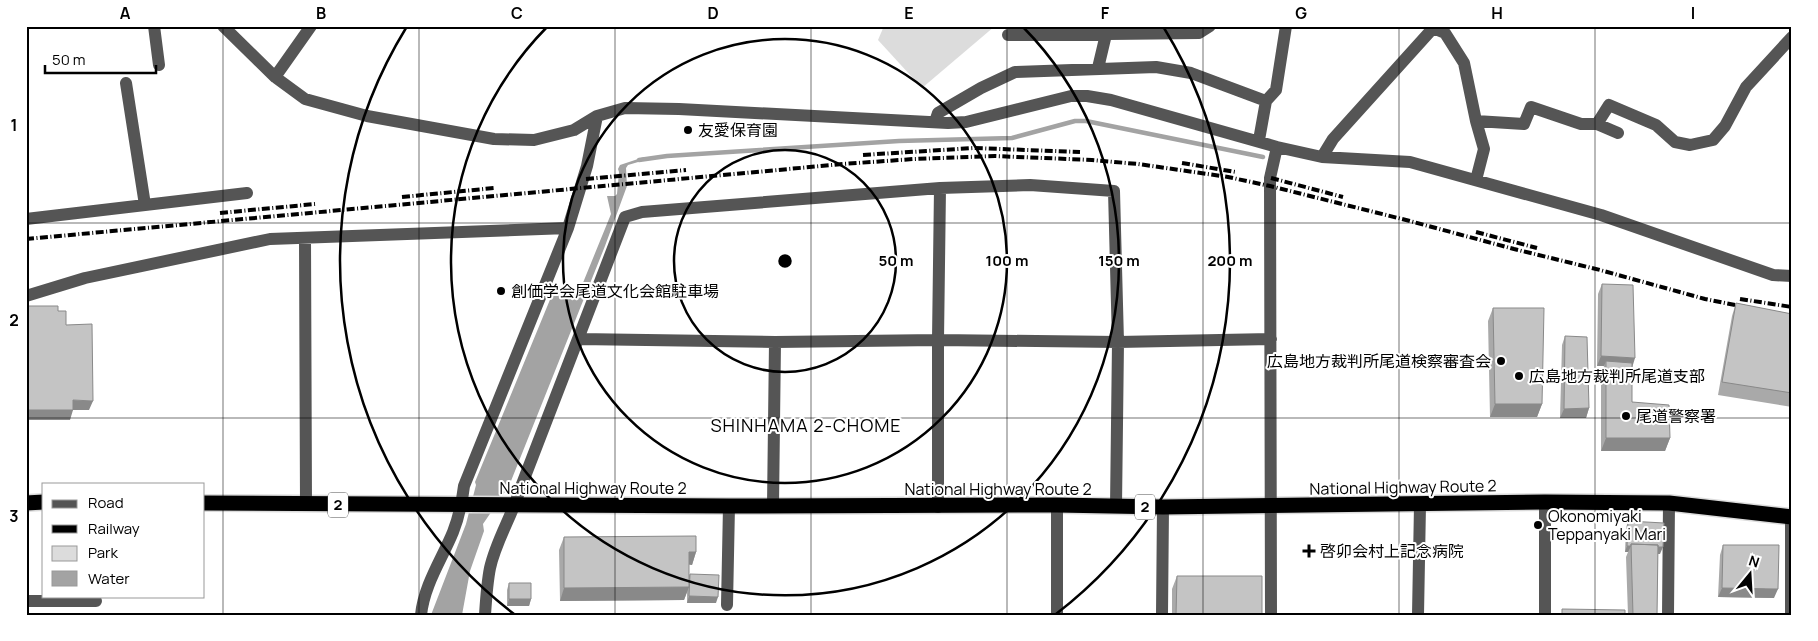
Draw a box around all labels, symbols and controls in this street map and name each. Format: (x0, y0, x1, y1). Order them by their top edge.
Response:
text: A (120, 2, 131, 24)
text: B (316, 2, 326, 24)
text: C (511, 2, 523, 24)
text: D (707, 2, 719, 24)
text: E (904, 2, 914, 24)
text: F (1101, 2, 1110, 24)
text: G (1295, 2, 1307, 24)
text: H (1491, 2, 1503, 24)
text: I (1691, 2, 1695, 24)
scale bar (45, 42, 156, 74)
text: 50 m (52, 49, 86, 70)
text: 1 (10, 114, 18, 136)
place label: 友愛保育園 (698, 119, 778, 141)
marker: 友愛保育園 (682, 124, 694, 136)
text: 50 m (878, 250, 914, 271)
text: 100 m (986, 250, 1028, 271)
text: 150 m (1098, 250, 1140, 271)
text: 200 m (1207, 250, 1253, 271)
centre of rings (776, 252, 794, 270)
place label: 創価学会尾道文化会館駐車場 (511, 280, 719, 302)
marker: 創価学会尾道文化会館駐車場 (495, 285, 507, 297)
text: 2 (9, 309, 19, 331)
place label: 広島地方裁判所尾道検察審査会 (1267, 350, 1491, 372)
marker: 広島地方裁判所尾道検察審査会 (1495, 355, 1507, 367)
place label: 広島地方裁判所尾道支部 (1529, 365, 1705, 387)
marker: 広島地方裁判所尾道支部 (1513, 370, 1525, 382)
place label: 尾道警察署 (1636, 405, 1716, 427)
marker: 尾道警察署 (1620, 410, 1632, 422)
district label: SHINHAMA 2-CHOME (710, 413, 902, 437)
street label: National Highway Route 2 (1309, 474, 1497, 500)
street label: National Highway Route 2 (499, 477, 687, 499)
street label: National Highway Route 2 (904, 478, 1092, 500)
legend (42, 483, 205, 598)
text: Road (88, 492, 124, 513)
road number: 2 (328, 492, 348, 518)
road number: 2 (1135, 494, 1155, 520)
text: 3 (9, 505, 19, 527)
place label: Okonomiyaki Teppanyaki Mari (1548, 505, 1666, 545)
text: Railway (88, 518, 140, 539)
marker: Okonomiyaki Teppanyaki Mari (1532, 519, 1544, 531)
place label: 啓卯会村上記念病院 (1320, 540, 1464, 562)
text: Park (88, 542, 118, 563)
marker: 啓卯会村上記念病院 (1302, 544, 1316, 558)
north arrow (1726, 548, 1776, 598)
text: N (1746, 551, 1762, 572)
text: Water (88, 568, 130, 589)

